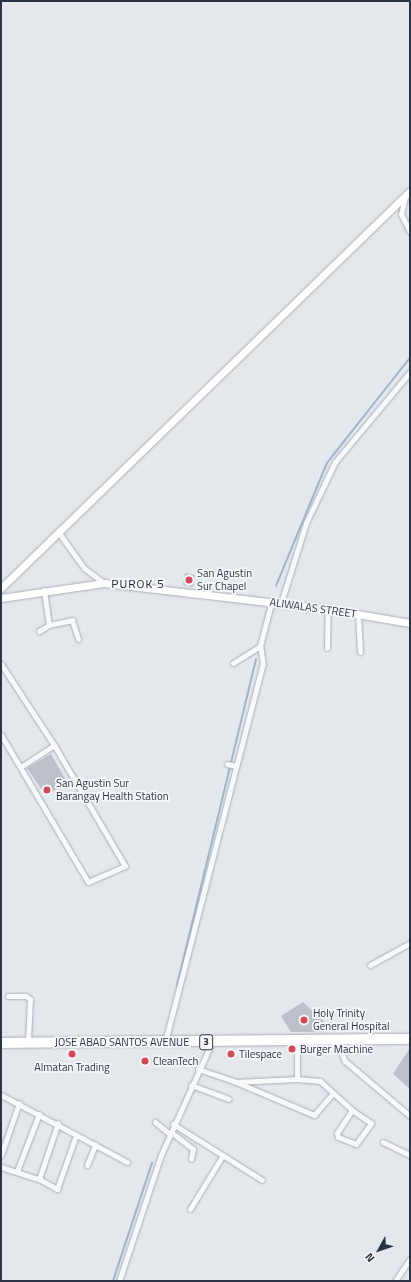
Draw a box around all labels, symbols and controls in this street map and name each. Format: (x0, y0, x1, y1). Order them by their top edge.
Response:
place label: San Agustin Sur Chapel (197, 567, 252, 593)
marker: San Agustin Sur Chapel (184, 575, 194, 585)
district label: PUROK 5 (111, 577, 165, 591)
street label: ALIWALAS STREET (269, 595, 357, 621)
place label: San Agustin Sur Barangay Health Station (56, 777, 169, 803)
marker: San Agustin Sur Barangay Health Station (41, 784, 53, 796)
place label: Holy Trinity General Hospital (313, 1007, 389, 1033)
marker: Holy Trinity General Hospital (298, 1014, 310, 1026)
road number: 3 (199, 1034, 213, 1050)
street label: JOSE ABAD SANTOS AVENUE (55, 1035, 189, 1049)
place label: Burger Machine (300, 1042, 373, 1056)
marker: Burger Machine (287, 1044, 297, 1054)
place label: Tilespace (239, 1047, 282, 1061)
marker: Almatan Trading (67, 1049, 77, 1059)
marker: Tilespace (226, 1049, 236, 1059)
place label: CleanTech (153, 1054, 198, 1068)
marker: CleanTech (140, 1056, 150, 1066)
place label: Almatan Trading (34, 1060, 110, 1074)
north arrow (359, 1230, 399, 1270)
text: N (361, 1250, 378, 1266)

